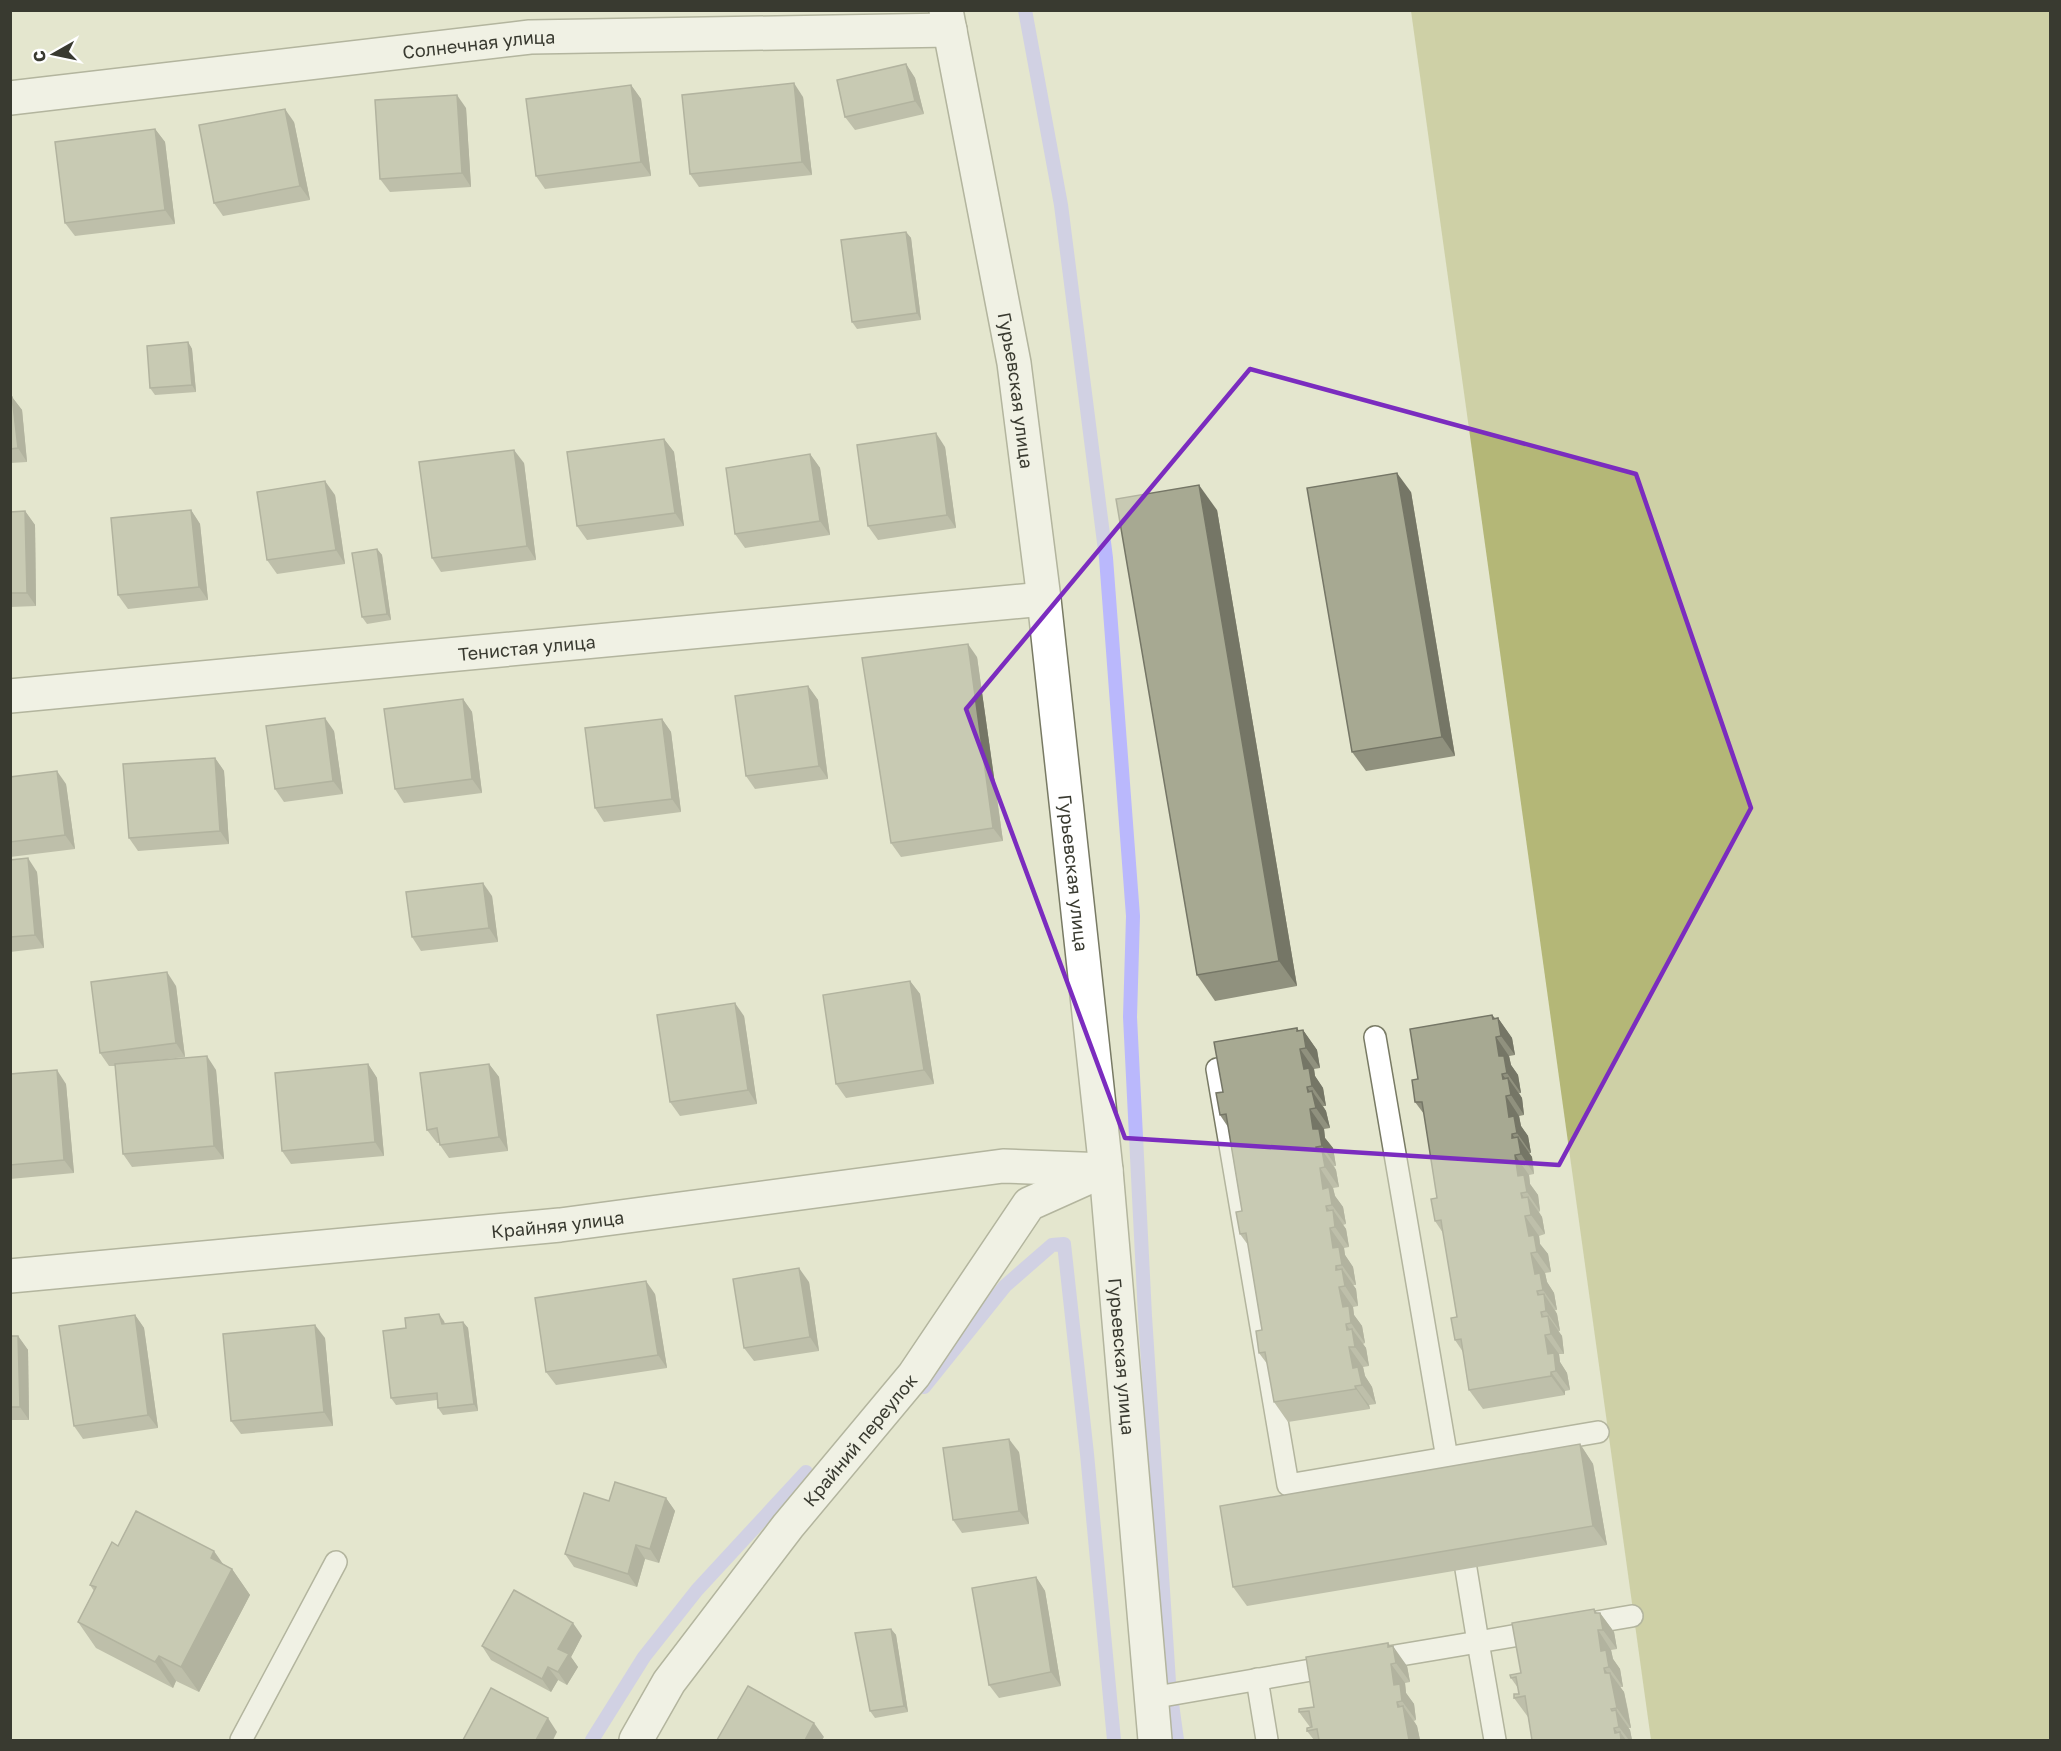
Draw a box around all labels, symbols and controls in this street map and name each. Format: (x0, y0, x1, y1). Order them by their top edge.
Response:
north arrow (24, 24, 84, 84)
street label: Солнечная улица (401, 26, 555, 63)
text: С (28, 49, 50, 64)
street label: Гурьевская улица (993, 310, 1038, 470)
street label: Тенистая улица (457, 630, 596, 665)
street label: Гурьевская улица (1054, 793, 1093, 953)
street label: Крайняя улица (490, 1206, 625, 1242)
street label: Гурьевская улица (1104, 1277, 1140, 1436)
street label: Крайний переулок (798, 1369, 921, 1511)

